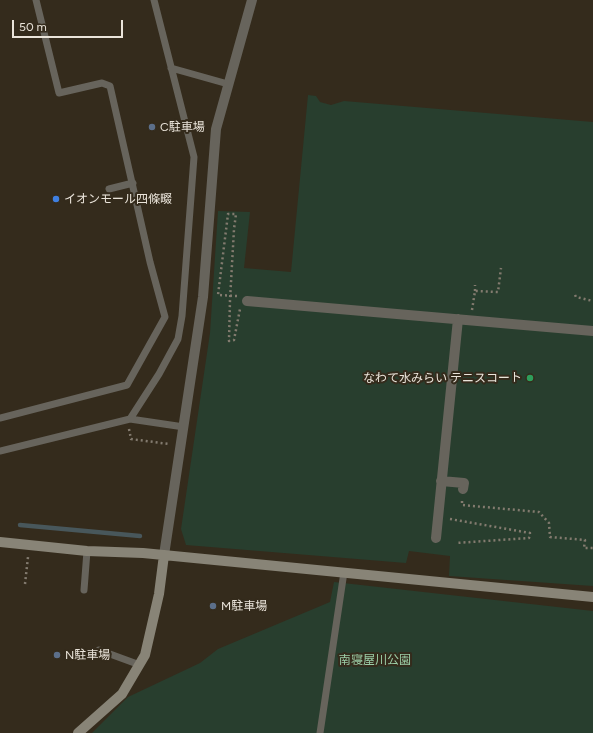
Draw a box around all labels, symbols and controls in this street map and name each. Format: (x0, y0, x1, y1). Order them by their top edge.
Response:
scale bar (14, 12, 125, 38)
text: 50 m (19, 20, 47, 34)
place label: C駐車場 (160, 120, 205, 134)
marker: C駐車場 (147, 122, 157, 132)
place label: イオンモール四條畷 (64, 192, 172, 206)
marker: イオンモール四條畷 (51, 194, 61, 204)
place label: なわて水みらい テニスコート (363, 371, 522, 385)
marker: なわて水みらい テニスコート (525, 373, 535, 383)
place label: M駐車場 (221, 599, 267, 613)
marker: M駐車場 (208, 601, 218, 611)
place label: N駐車場 (65, 648, 110, 662)
marker: N駐車場 (52, 650, 62, 660)
park label: 南寝屋川公園 (339, 653, 411, 667)

